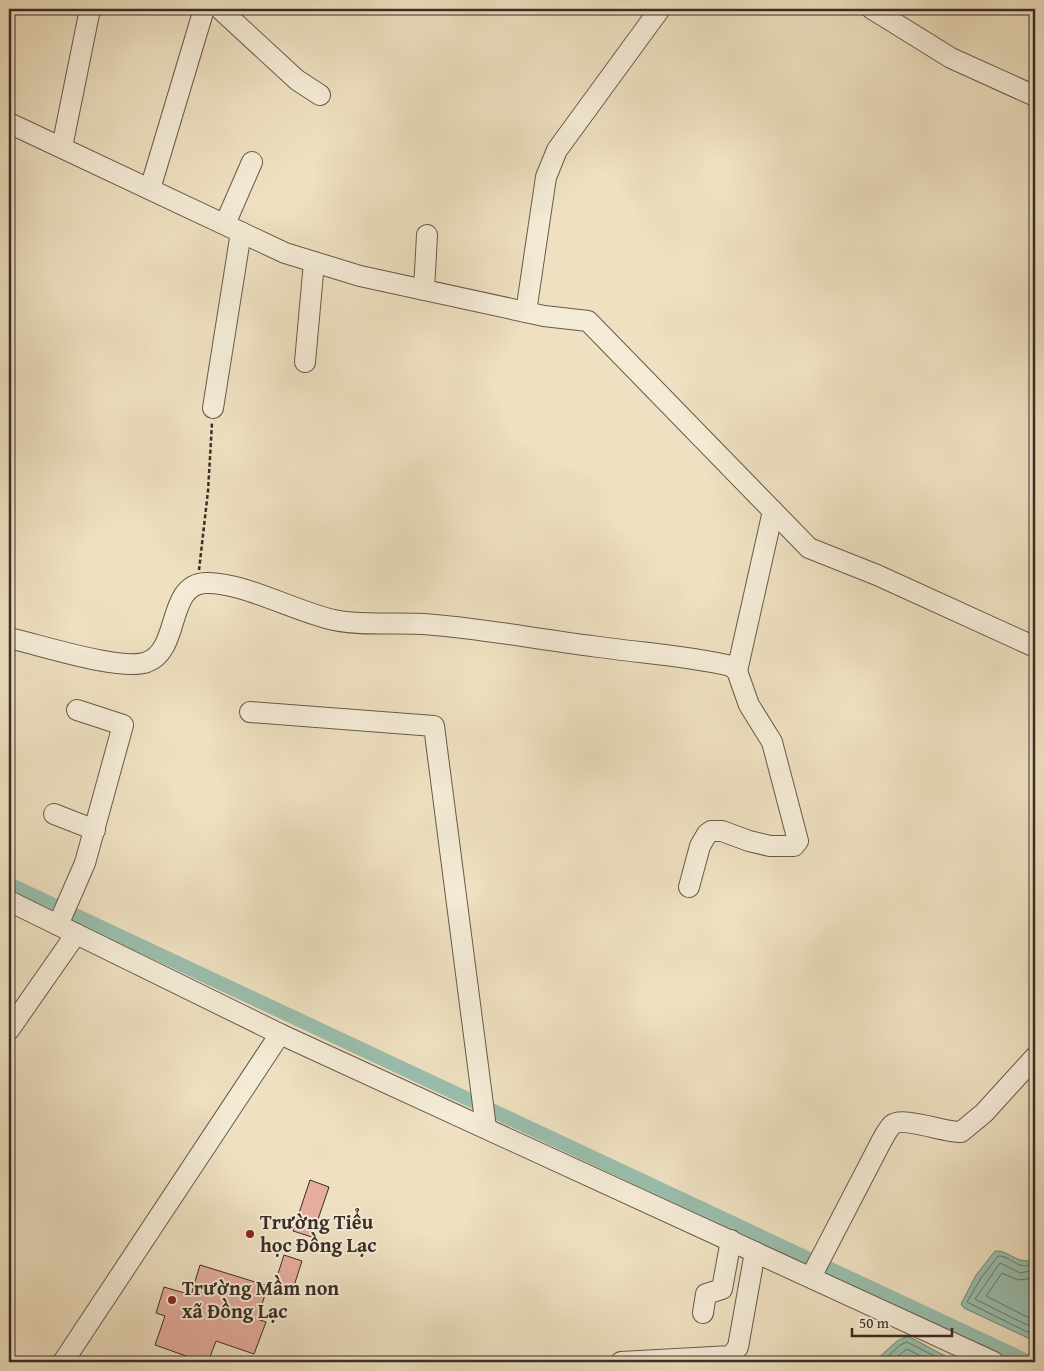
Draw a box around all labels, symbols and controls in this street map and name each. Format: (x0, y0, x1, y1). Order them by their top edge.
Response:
place label: Trường Tiểu học Đồng Lạc (260, 1207, 376, 1259)
marker: Trường Tiểu học Đồng Lạc (244, 1228, 256, 1240)
place label: Trường Mầm non xã Đồng Lạc (182, 1273, 339, 1325)
marker: Trường Mầm non xã Đồng Lạc (166, 1294, 178, 1306)
scale bar (852, 1306, 952, 1338)
text: 50 m (859, 1312, 890, 1333)

